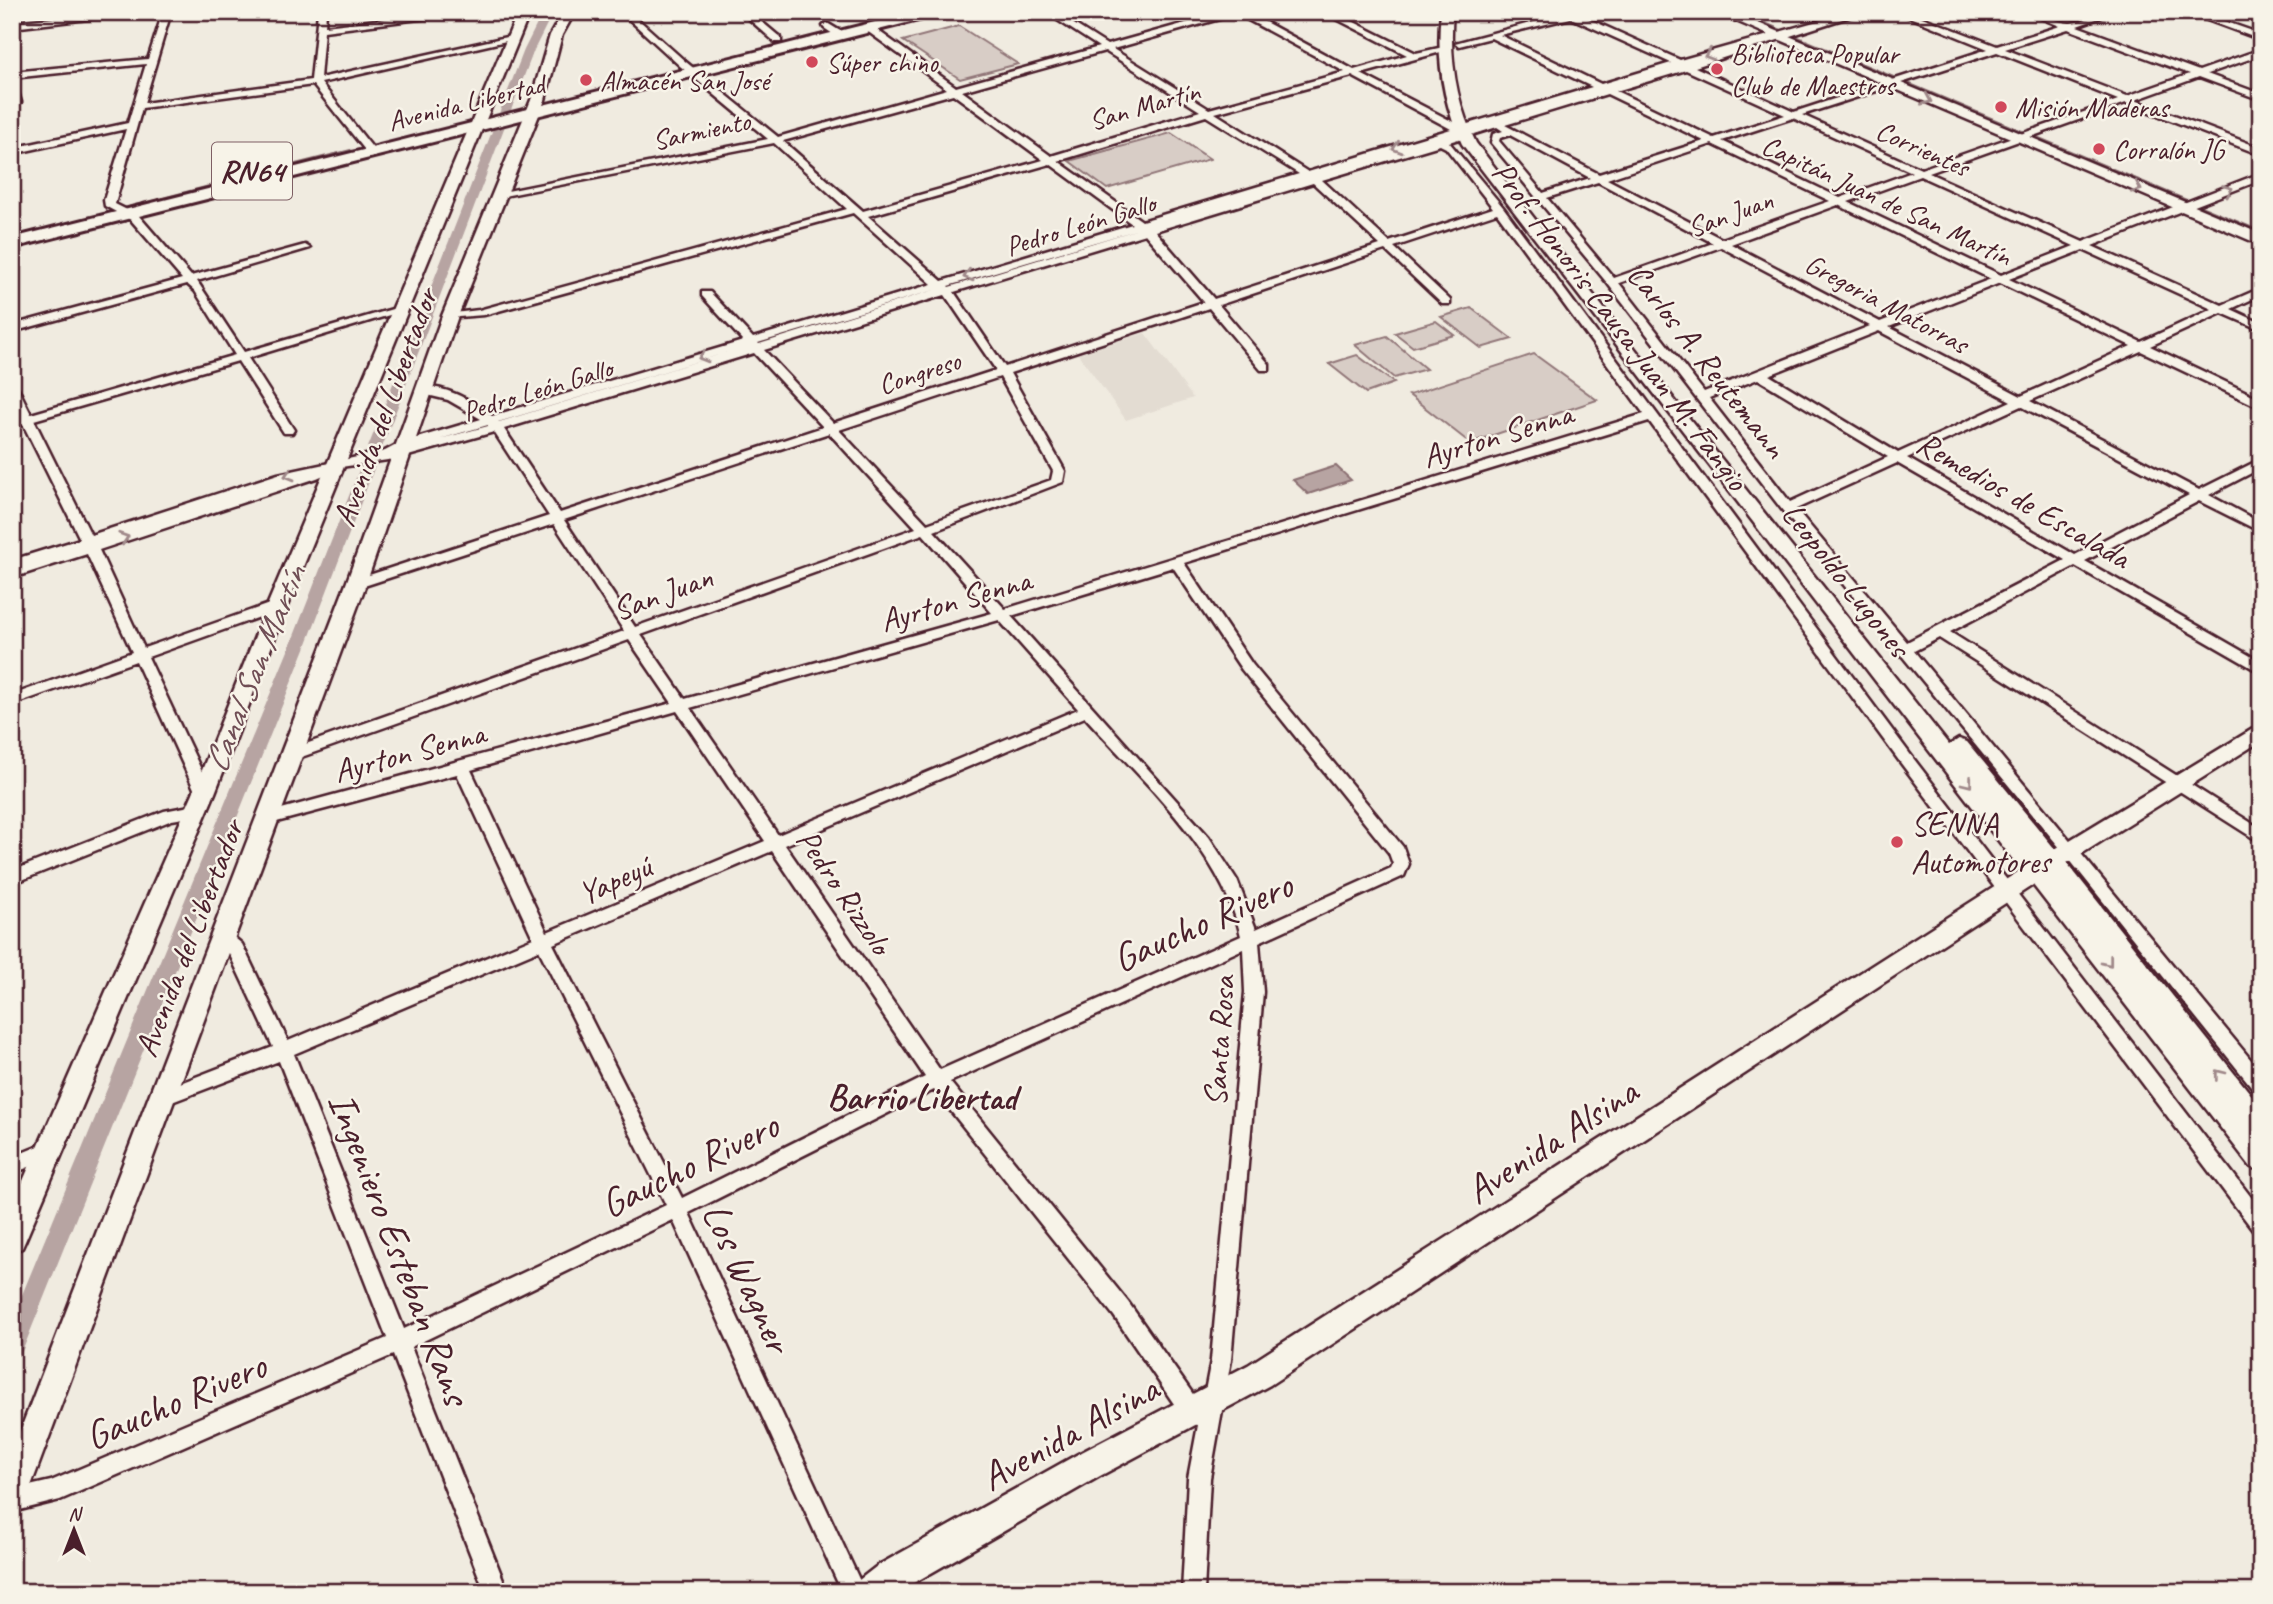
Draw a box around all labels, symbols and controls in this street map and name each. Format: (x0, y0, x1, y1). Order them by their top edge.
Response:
place label: Biblioteca Popular Club de Maestros (1731, 36, 1901, 103)
place label: Súper chino (826, 45, 940, 80)
one-way arrow (1703, 46, 1715, 61)
marker: Súper chino (804, 54, 820, 70)
marker: Biblioteca Popular Club de Maestros (1709, 61, 1725, 77)
place label: Almacén San José (600, 63, 773, 98)
street label: Avenida Libertad (384, 65, 552, 139)
marker: Almacén San José (578, 72, 594, 88)
street label: San Martín (1085, 73, 1205, 138)
place label: Misión Maderas (2015, 90, 2171, 125)
one-way arrow (1920, 92, 1933, 106)
marker: Misión Maderas (1993, 99, 2009, 115)
street label: Sarmiento (649, 103, 755, 158)
street label: Corrientes (1871, 113, 1977, 185)
street label: Capitán Juan de San Martín (1756, 127, 2018, 274)
place label: Corralón JG (2113, 132, 2227, 167)
one-way arrow (1391, 140, 1404, 154)
marker: Corralón JG (2091, 141, 2107, 157)
road number: RN64 (212, 142, 292, 200)
street label: Prof. Honoris Causa Juan M. Fangio (1483, 153, 1759, 500)
one-way arrow (2130, 180, 2142, 194)
street label: San Juan (1683, 182, 1778, 245)
street label: Pedro León Gallo (1001, 184, 1162, 264)
one-way arrow (2222, 184, 2234, 198)
street label: Gregoria Matorras (1799, 246, 1976, 362)
street label: Carlos A. Reutemann (1618, 255, 1797, 467)
one-way arrow (962, 268, 974, 283)
street label: Avenida del Libertador (322, 280, 448, 532)
street label: Congreso (874, 342, 967, 402)
one-way arrow (698, 348, 710, 363)
street label: Pedro León Gallo (458, 349, 619, 429)
street label: Ayrton Senna (1417, 392, 1580, 478)
street label: Remedios de Escalada (1909, 422, 2139, 579)
one-way arrow (283, 467, 295, 482)
street label: Leopoldo Lugones (1773, 494, 1921, 668)
one-way arrow (117, 531, 129, 546)
street label: San Juan (606, 555, 718, 630)
water label: Canal San Martín (193, 557, 317, 779)
street label: Ayrton Senna (875, 558, 1038, 641)
street label: Ayrton Senna (329, 711, 492, 792)
one-way arrow (1959, 776, 1972, 788)
place label: SENNA Automotores (1911, 803, 2053, 883)
street label: Avenida del Libertador (125, 811, 254, 1063)
street label: Pedro Rizzolo (787, 821, 903, 965)
marker: SENNA Automotores (1889, 834, 1905, 850)
street label: Yapeyú (571, 844, 660, 914)
street label: Gaucho Rivero (1105, 859, 1302, 984)
one-way arrow (2099, 955, 2112, 967)
street label: Santa Rosa (1193, 972, 1245, 1108)
street label: Avenida Alsina (1456, 1065, 1650, 1215)
one-way arrow (2214, 1069, 2227, 1081)
district label: Barrio Libertad (827, 1075, 1023, 1120)
street label: Ingeniero Esteban Rans (317, 1085, 483, 1415)
street label: Gaucho Rivero (592, 1100, 788, 1229)
street label: Los Wagner (691, 1195, 805, 1363)
street label: Gaucho Rivero (77, 1340, 275, 1461)
street label: Avenida Alsina (972, 1362, 1170, 1502)
north arrow (38, 1496, 108, 1566)
text: N (68, 1502, 83, 1526)

